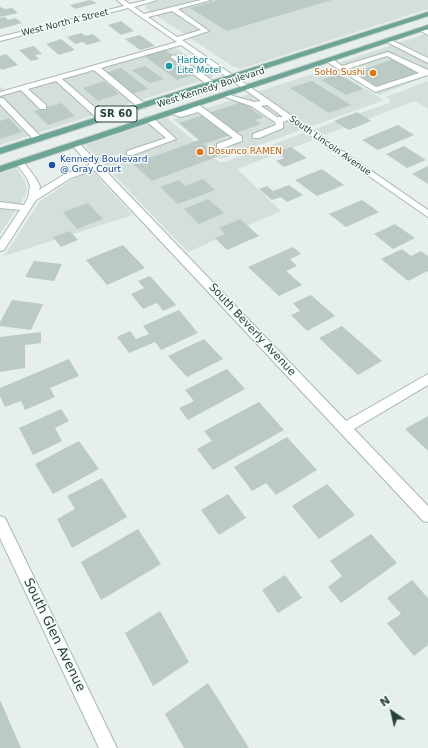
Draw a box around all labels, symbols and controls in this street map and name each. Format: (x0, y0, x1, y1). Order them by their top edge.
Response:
street label: West North A Street (20, 7, 110, 39)
place label: Harbor Lite Motel (177, 56, 221, 77)
marker: Harbor Lite Motel (164, 61, 174, 71)
street label: West Kennedy Boulevard (156, 66, 266, 110)
place label: SoHo Sushi (314, 68, 365, 78)
marker: SoHo Sushi (368, 68, 378, 78)
road number: SR 60 (95, 106, 137, 122)
street label: South Lincoln Avenue (287, 114, 373, 178)
marker: Dosunco RAMEN (195, 147, 205, 157)
place label: Dosunco RAMEN (208, 147, 282, 157)
place label: Kennedy Boulevard @ Gray Court (60, 155, 147, 176)
marker: Kennedy Boulevard @ Gray Court (47, 160, 57, 170)
street label: South Beverly Avenue (206, 281, 298, 379)
street label: South Glen Avenue (20, 576, 88, 694)
north arrow (372, 692, 412, 732)
text: N (378, 694, 392, 710)

